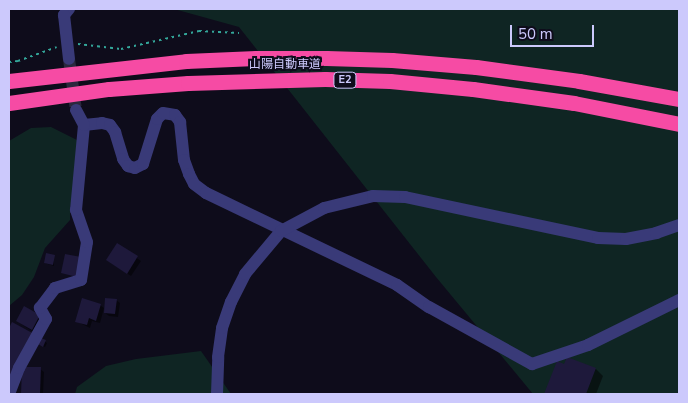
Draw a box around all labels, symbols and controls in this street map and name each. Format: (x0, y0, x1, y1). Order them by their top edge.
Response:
scale bar (513, 15, 597, 47)
text: 50 m (518, 24, 553, 44)
street label: 山陽自動車道 (249, 58, 321, 72)
road number: E2 (332, 72, 358, 88)

